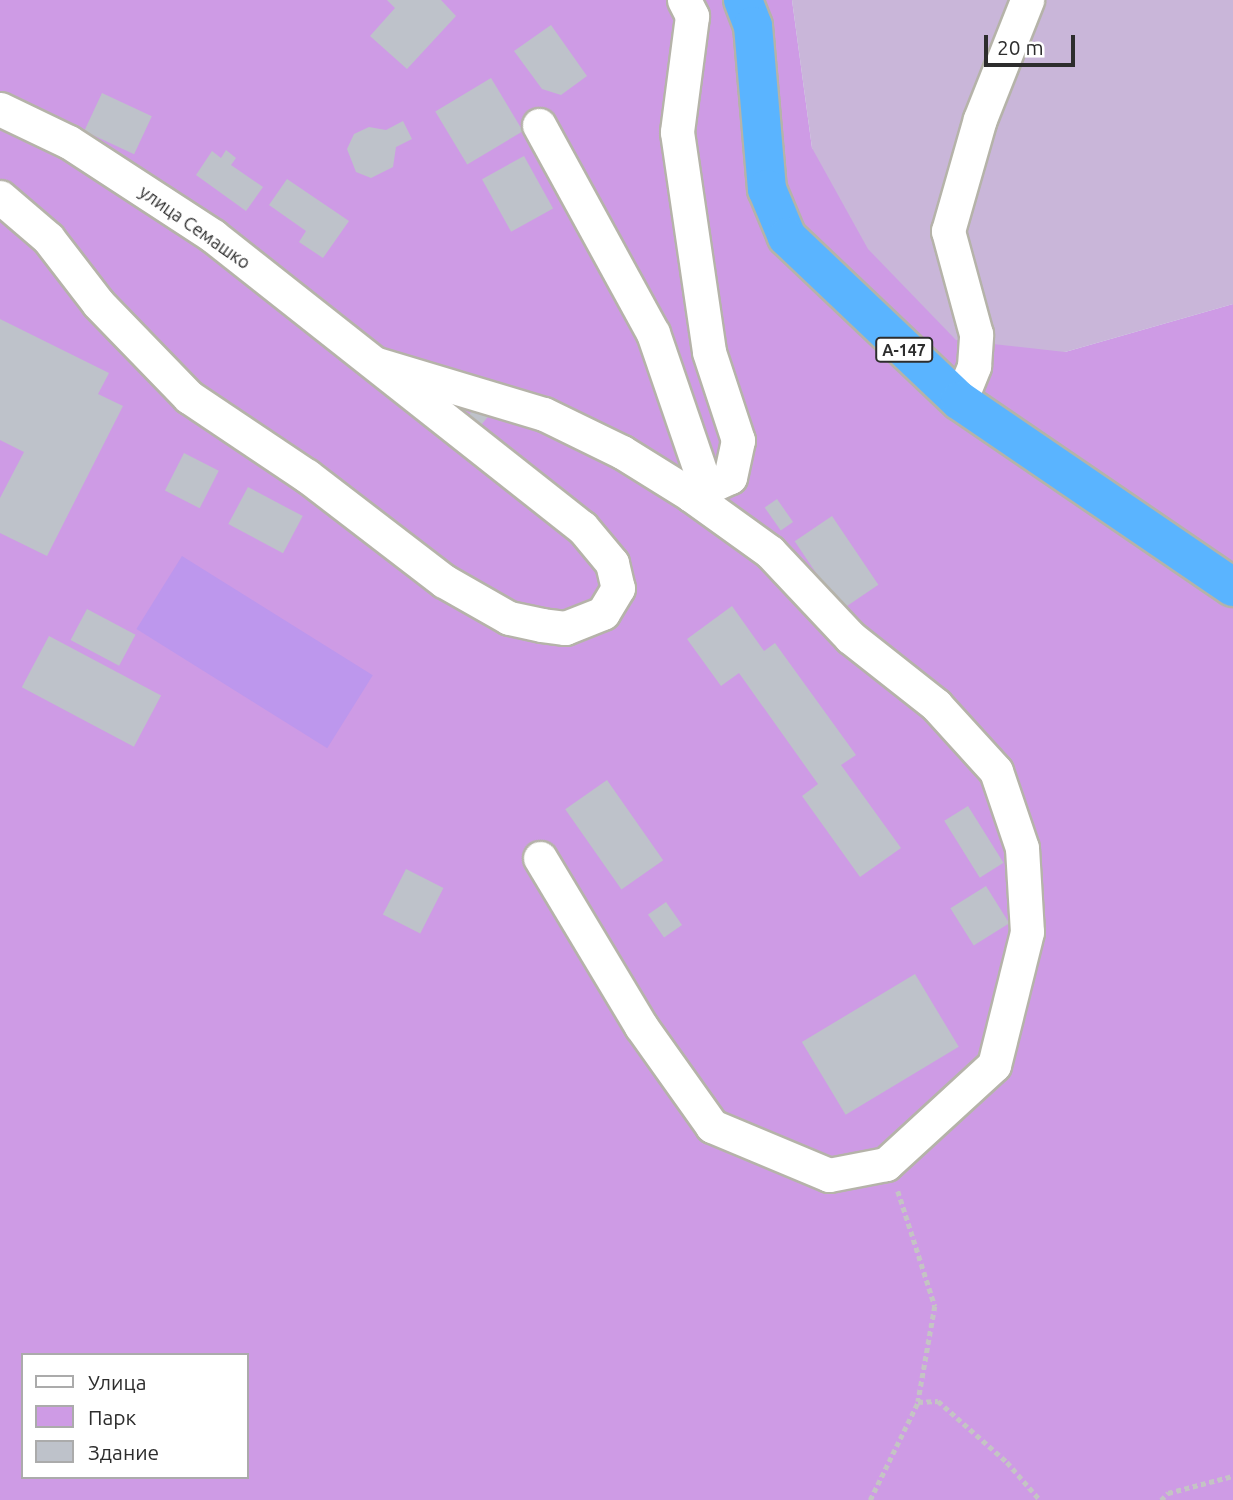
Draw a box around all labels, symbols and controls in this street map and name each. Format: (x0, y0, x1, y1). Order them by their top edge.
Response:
scale bar (988, 21, 1079, 65)
text: 20 m (997, 35, 1044, 59)
street label: улица Семашко (135, 181, 255, 273)
road number: А-147 (874, 338, 934, 362)
legend (21, 1353, 248, 1479)
text: Улица (88, 1370, 146, 1394)
text: Парк (88, 1405, 136, 1429)
text: Здание (88, 1440, 159, 1464)

